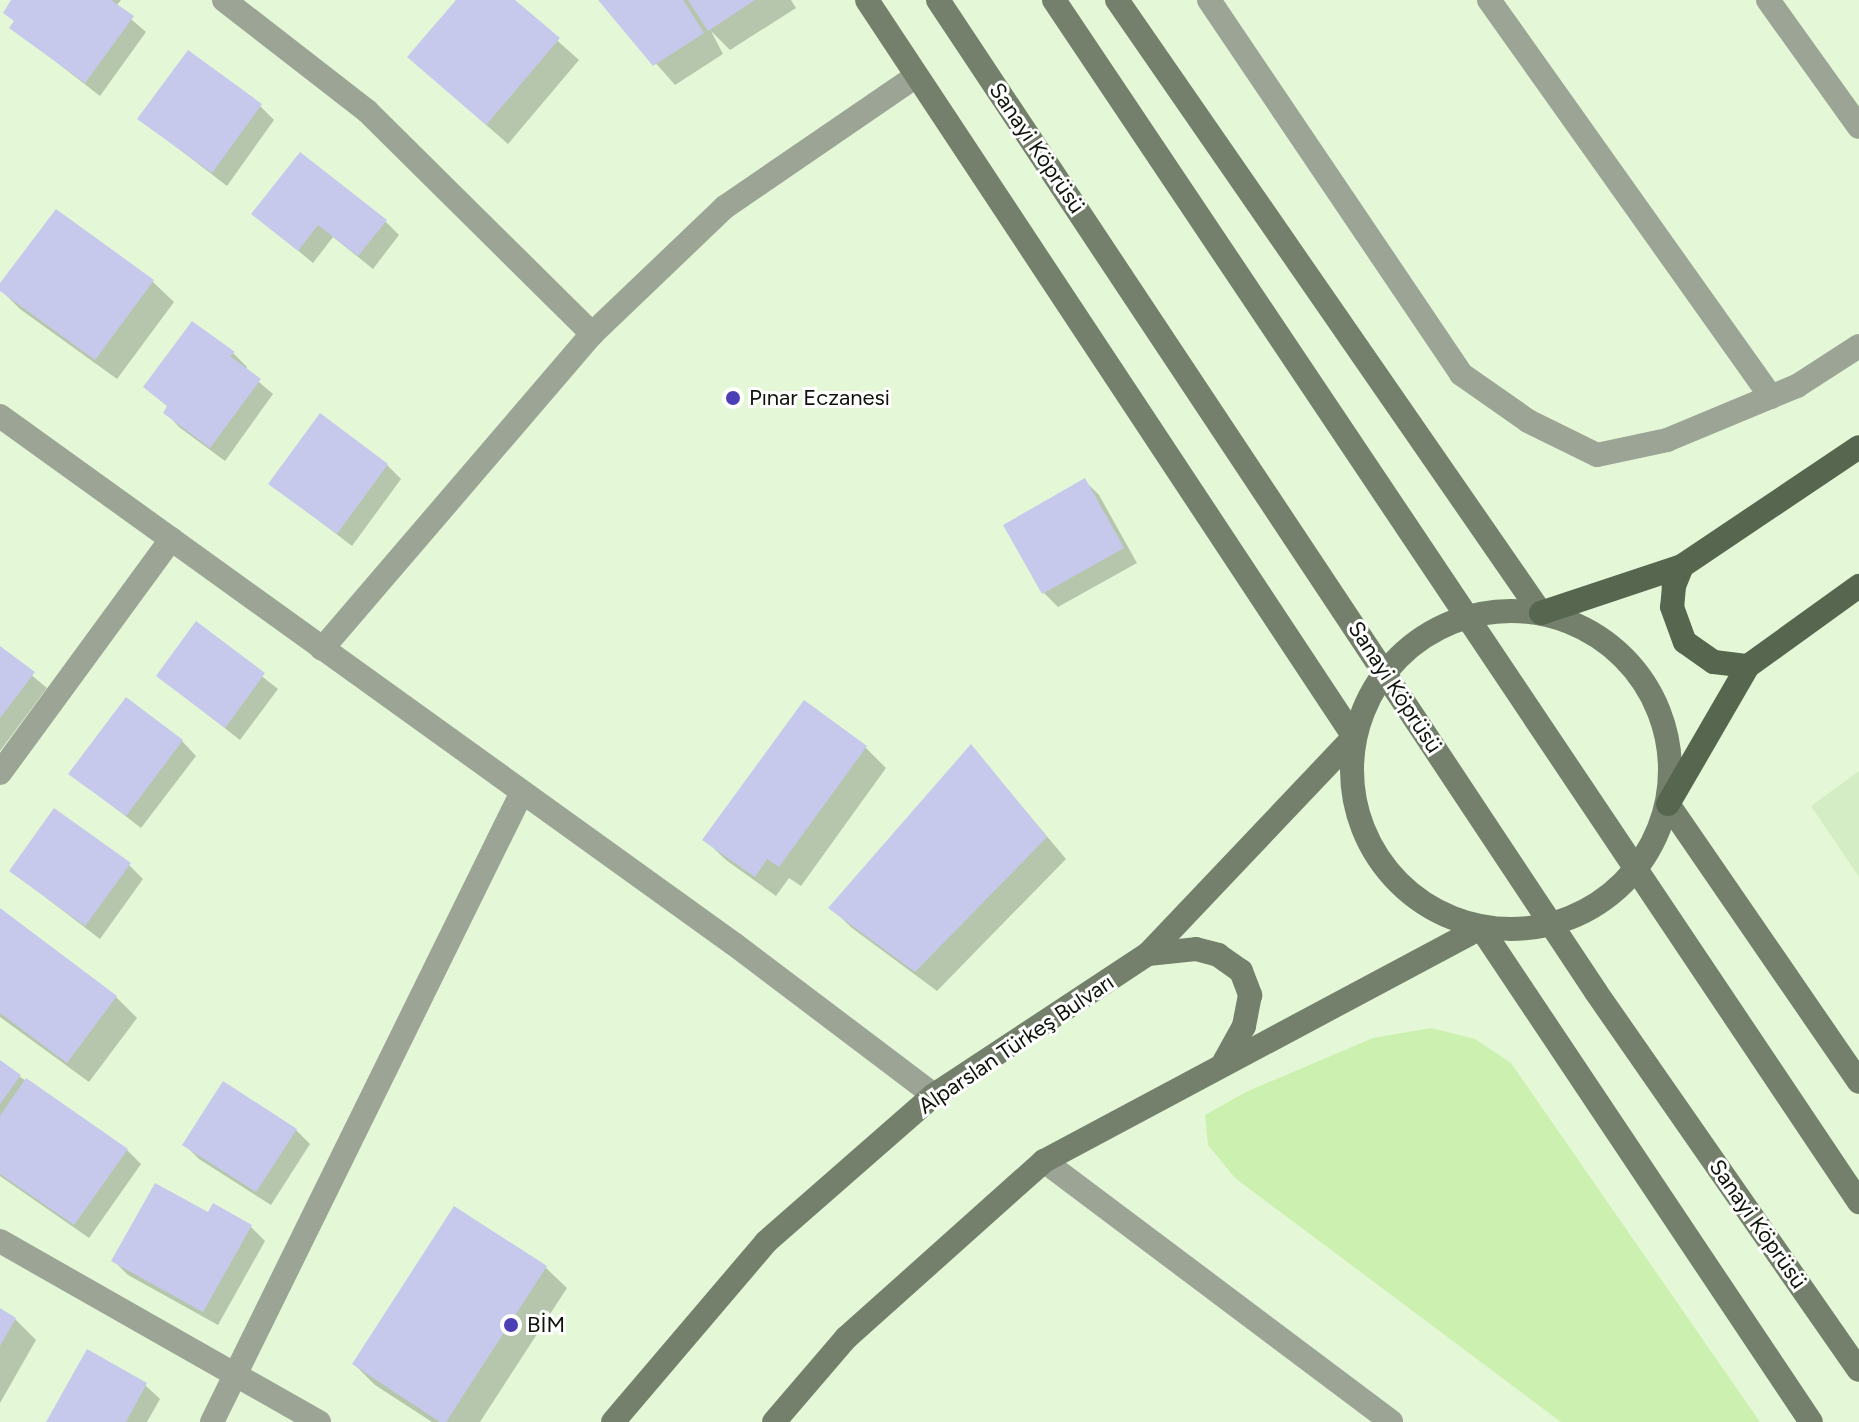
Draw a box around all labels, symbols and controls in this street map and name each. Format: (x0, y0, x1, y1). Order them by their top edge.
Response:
street label: Sanayi Köprüsü (984, 78, 1090, 218)
place label: Pınar Eczanesi (749, 385, 890, 411)
marker: Pınar Eczanesi (724, 389, 742, 407)
street label: Sanayi Köprüsü (1343, 616, 1447, 758)
street label: Alparslan Türkeş Bulvarı (913, 969, 1119, 1119)
street label: Sanayi Köprüsü (1704, 1154, 1812, 1294)
place label: BİM (527, 1312, 565, 1338)
marker: BİM (502, 1316, 520, 1334)

